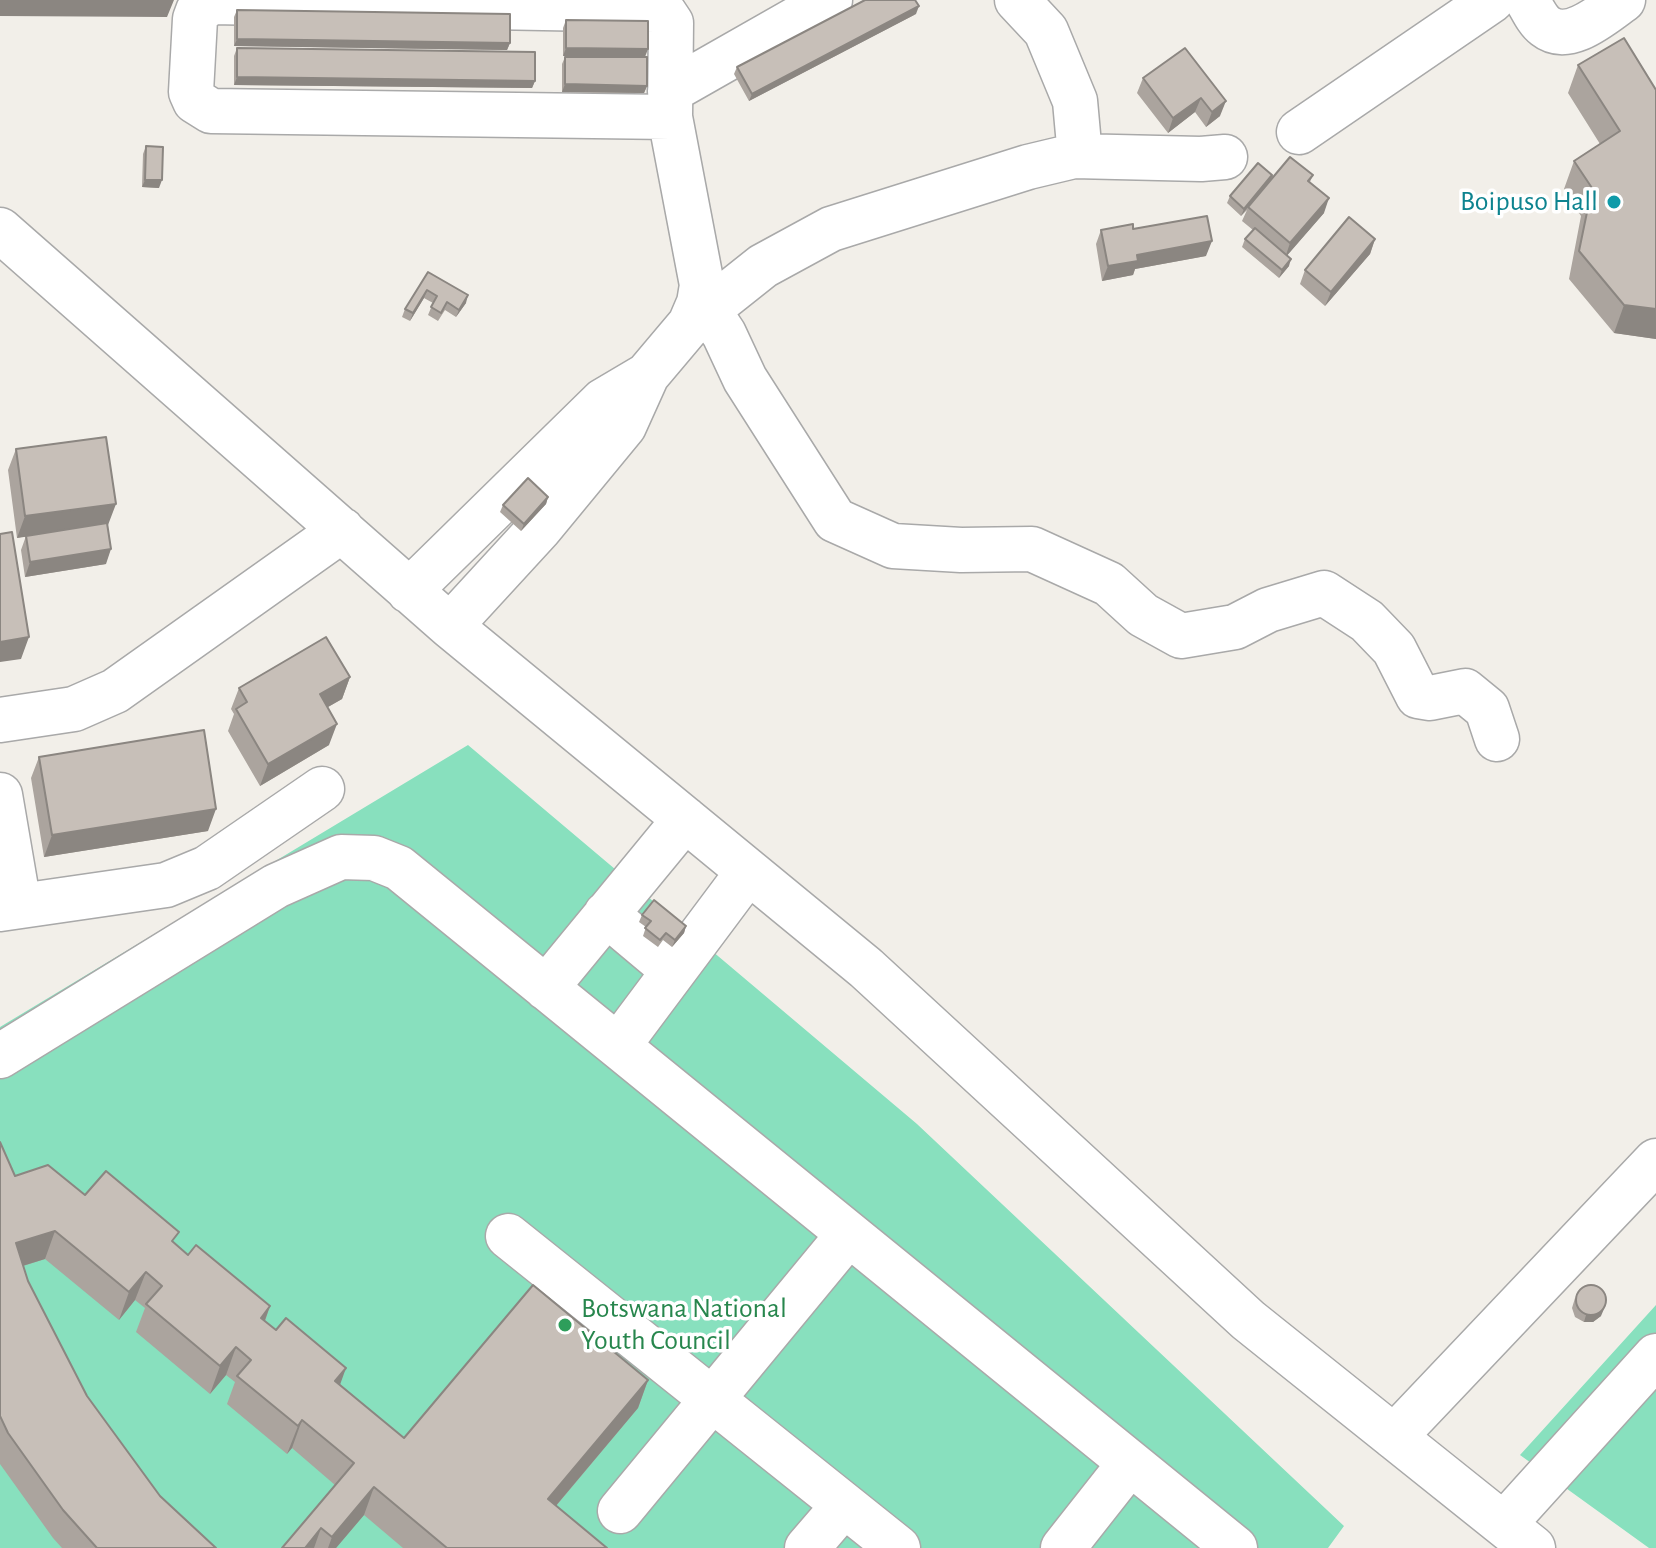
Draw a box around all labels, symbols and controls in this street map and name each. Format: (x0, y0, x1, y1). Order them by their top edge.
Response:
place label: Boipuso Hall (1460, 185, 1598, 219)
marker: Boipuso Hall (1605, 193, 1623, 211)
place label: Botswana National Youth Council (581, 1292, 787, 1358)
marker: Botswana National Youth Council (556, 1316, 574, 1334)

